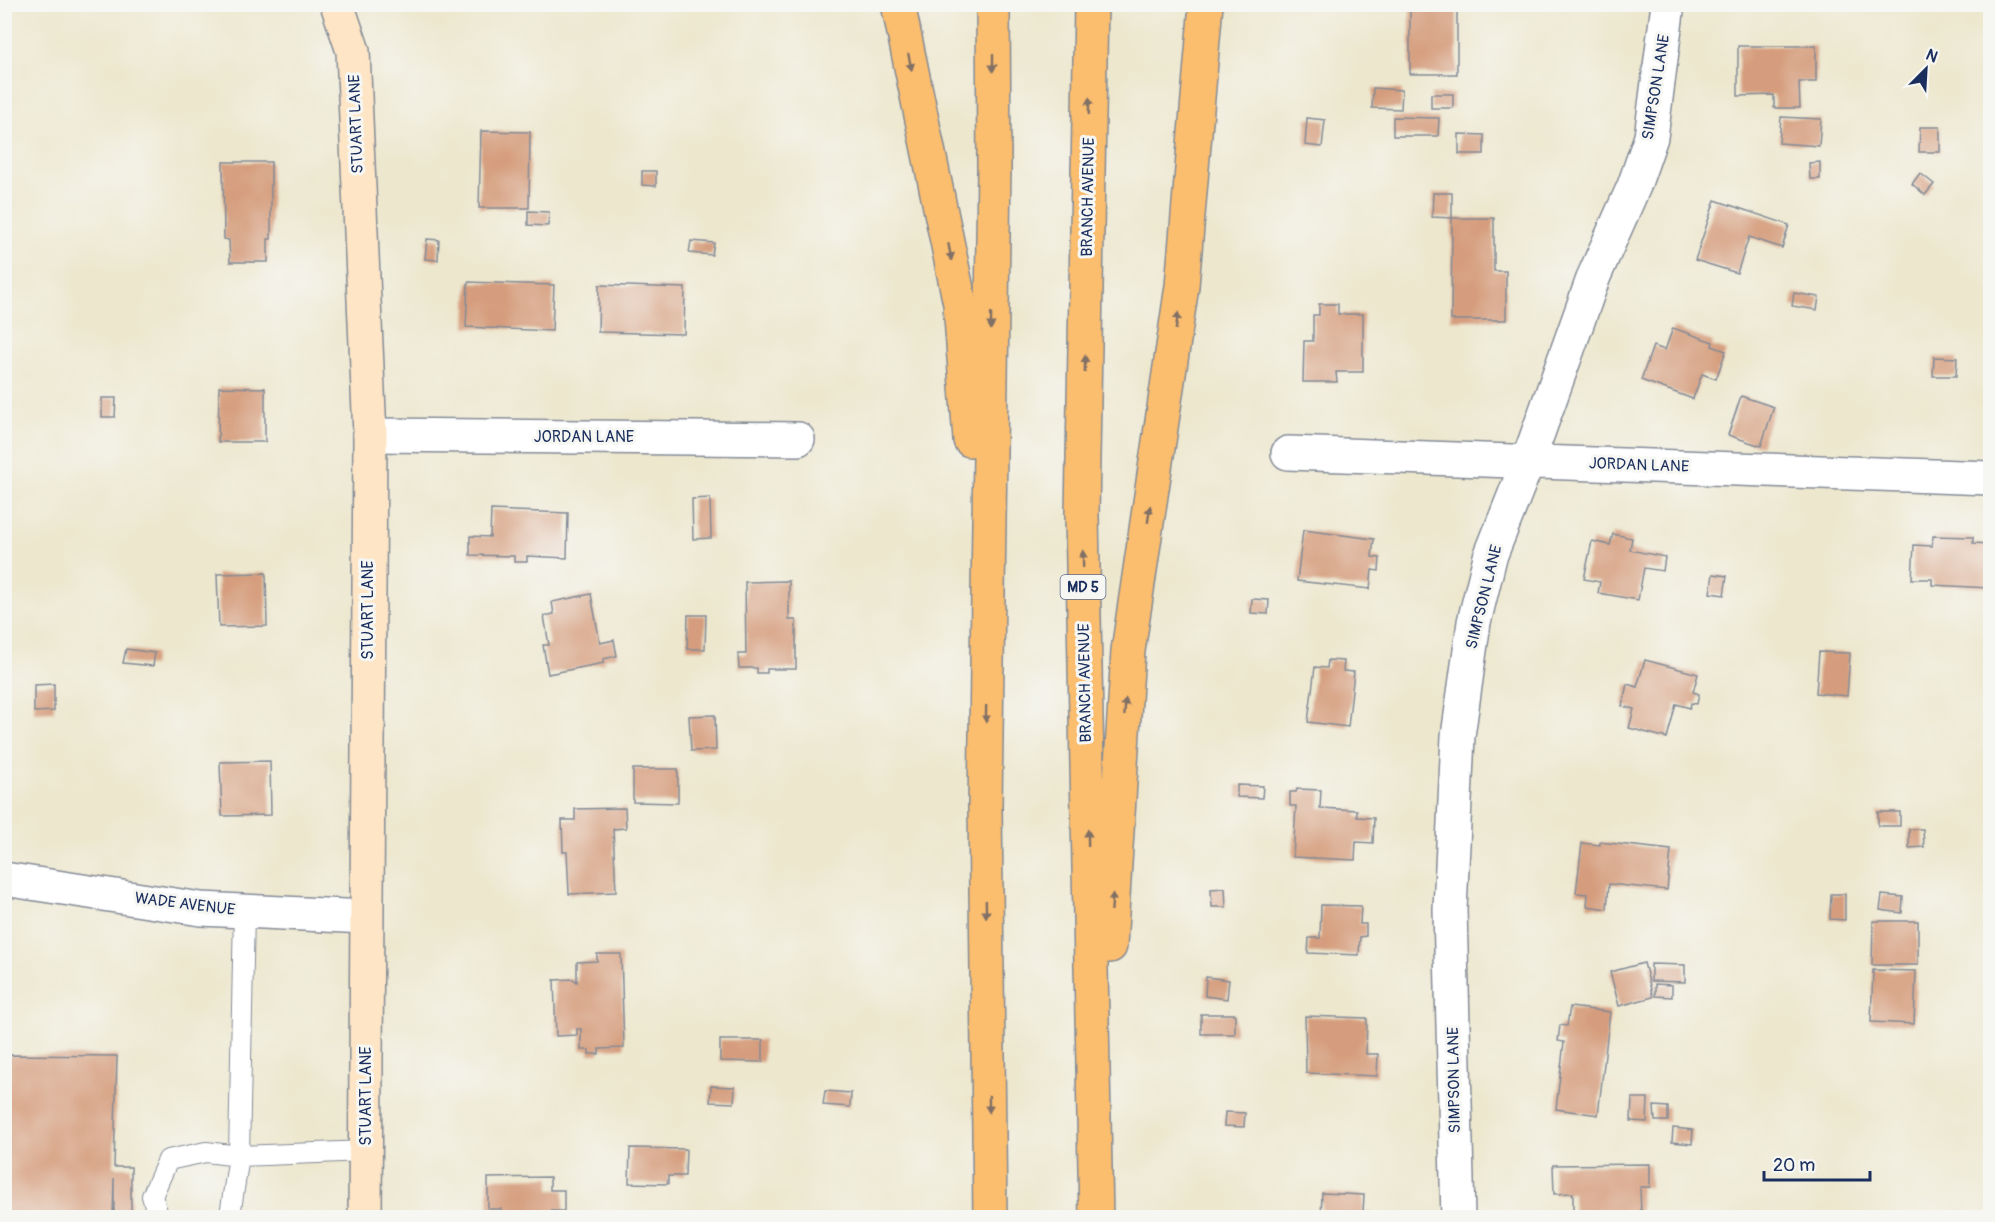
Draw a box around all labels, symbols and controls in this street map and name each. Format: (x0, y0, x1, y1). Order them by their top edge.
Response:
street label: SIMPSON LANE (1638, 33, 1674, 141)
north arrow (1896, 39, 1956, 99)
text: N (1923, 45, 1941, 68)
one-way arrow (906, 52, 916, 71)
one-way arrow (988, 53, 998, 72)
street label: STUART LANE (344, 74, 368, 174)
one-way arrow (1085, 97, 1094, 116)
street label: BRANCH AVENUE (1077, 137, 1099, 257)
one-way arrow (946, 243, 955, 262)
one-way arrow (987, 311, 996, 330)
one-way arrow (1172, 311, 1181, 330)
one-way arrow (1080, 355, 1090, 374)
street label: JORDAN LANE (534, 427, 634, 447)
street label: JORDAN LANE (1589, 453, 1689, 477)
one-way arrow (1144, 504, 1153, 523)
street label: SIMPSON LANE (1461, 543, 1507, 651)
one-way arrow (1078, 550, 1088, 569)
street label: STUART LANE (358, 560, 378, 660)
road number: MD 5 (1060, 575, 1106, 599)
street label: BRANCH AVENUE (1074, 623, 1096, 743)
one-way arrow (1120, 698, 1129, 717)
one-way arrow (981, 704, 991, 723)
one-way arrow (1083, 829, 1093, 848)
street label: WADE AVENUE (134, 888, 236, 920)
one-way arrow (1108, 892, 1117, 911)
one-way arrow (981, 899, 991, 918)
street label: SIMPSON LANE (1443, 1027, 1465, 1133)
street label: STUART LANE (356, 1046, 376, 1146)
one-way arrow (984, 1094, 994, 1113)
scale bar (1764, 1144, 1870, 1182)
text: 20 m (1773, 1154, 1815, 1177)

